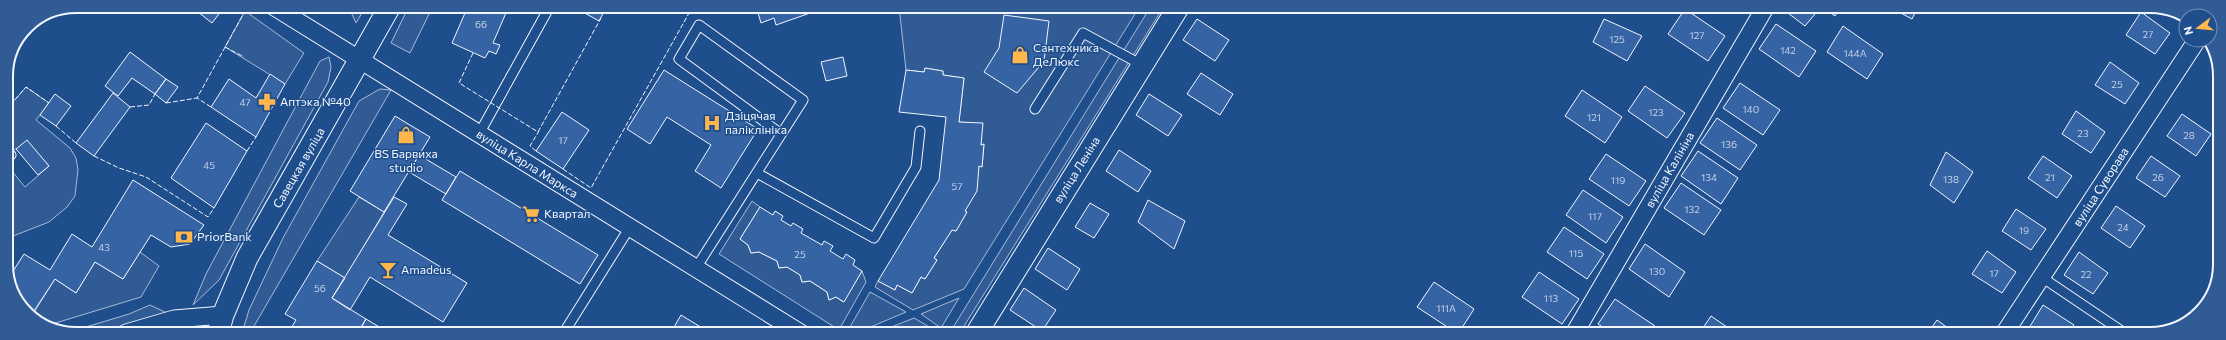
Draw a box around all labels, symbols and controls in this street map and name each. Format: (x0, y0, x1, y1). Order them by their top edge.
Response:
north arrow (2178, 8, 2218, 48)
house number: 66 (475, 18, 487, 30)
text: N (2181, 25, 2195, 37)
house number: 27 (2143, 28, 2153, 40)
house number: 127 (1689, 29, 1705, 41)
house number: 125 (1609, 33, 1625, 45)
place label: Сантехника ДеЛюкс (1033, 40, 1099, 68)
house number: 142 (1780, 44, 1796, 56)
shop icon: Сантехника ДеЛюкс (1010, 45, 1030, 65)
house number: 144А (1843, 47, 1867, 59)
house number: 25 (2111, 78, 2123, 90)
pharmacy icon: Аптэка №40 (257, 92, 277, 112)
place label: Аптэка №40 (280, 94, 351, 108)
house number: 47 (239, 96, 251, 108)
house number: 140 (1743, 103, 1759, 115)
house number: 123 (1648, 106, 1664, 118)
place label: Дзіцячая паліклініка (725, 108, 787, 136)
house number: 121 (1587, 111, 1601, 123)
hospital icon: Дзіцячая паліклініка (702, 113, 722, 133)
street label: Савецкая вуліца (269, 125, 327, 210)
shop icon: BS Барвиха studio (396, 125, 416, 145)
street label: вуліца Карла Маркса (474, 126, 581, 200)
house number: 23 (2077, 127, 2089, 139)
street label: вуліца Калініна (1642, 129, 1696, 210)
house number: 28 (2183, 129, 2195, 141)
house number: 17 (558, 134, 568, 146)
street label: вуліца Леніна (1050, 134, 1102, 205)
house number: 136 (1721, 138, 1737, 150)
street label: вуліца Суворава (2069, 144, 2131, 229)
place label: BS Барвиха studio (374, 146, 438, 174)
house number: 45 (203, 159, 215, 171)
house number: 134 (1701, 171, 1717, 183)
house number: 21 (2045, 171, 2055, 183)
house number: 26 (2152, 171, 2164, 183)
house number: 138 (1943, 173, 1959, 185)
house number: 119 (1611, 174, 1625, 186)
house number: 57 (951, 180, 963, 192)
house number: 132 (1684, 203, 1700, 215)
supermarket icon: Квартал (521, 204, 541, 224)
place label: Квартал (544, 206, 590, 220)
house number: 117 (1588, 210, 1602, 222)
house number: 24 (2117, 221, 2129, 233)
house number: 19 (2019, 224, 2029, 236)
bank icon: PriorBank (174, 227, 194, 247)
place label: PriorBank (197, 229, 252, 243)
house number: 43 (98, 241, 110, 253)
house number: 115 (1569, 247, 1583, 259)
house number: 25 (794, 248, 806, 260)
bar icon: Amadeus (378, 260, 398, 280)
place label: Amadeus (401, 262, 451, 276)
house number: 130 (1649, 265, 1665, 277)
house number: 17 (1989, 267, 1999, 279)
house number: 22 (2080, 268, 2092, 280)
house number: 56 (314, 282, 326, 294)
house number: 113 (1544, 292, 1558, 304)
house number: 111А (1436, 302, 1456, 314)

